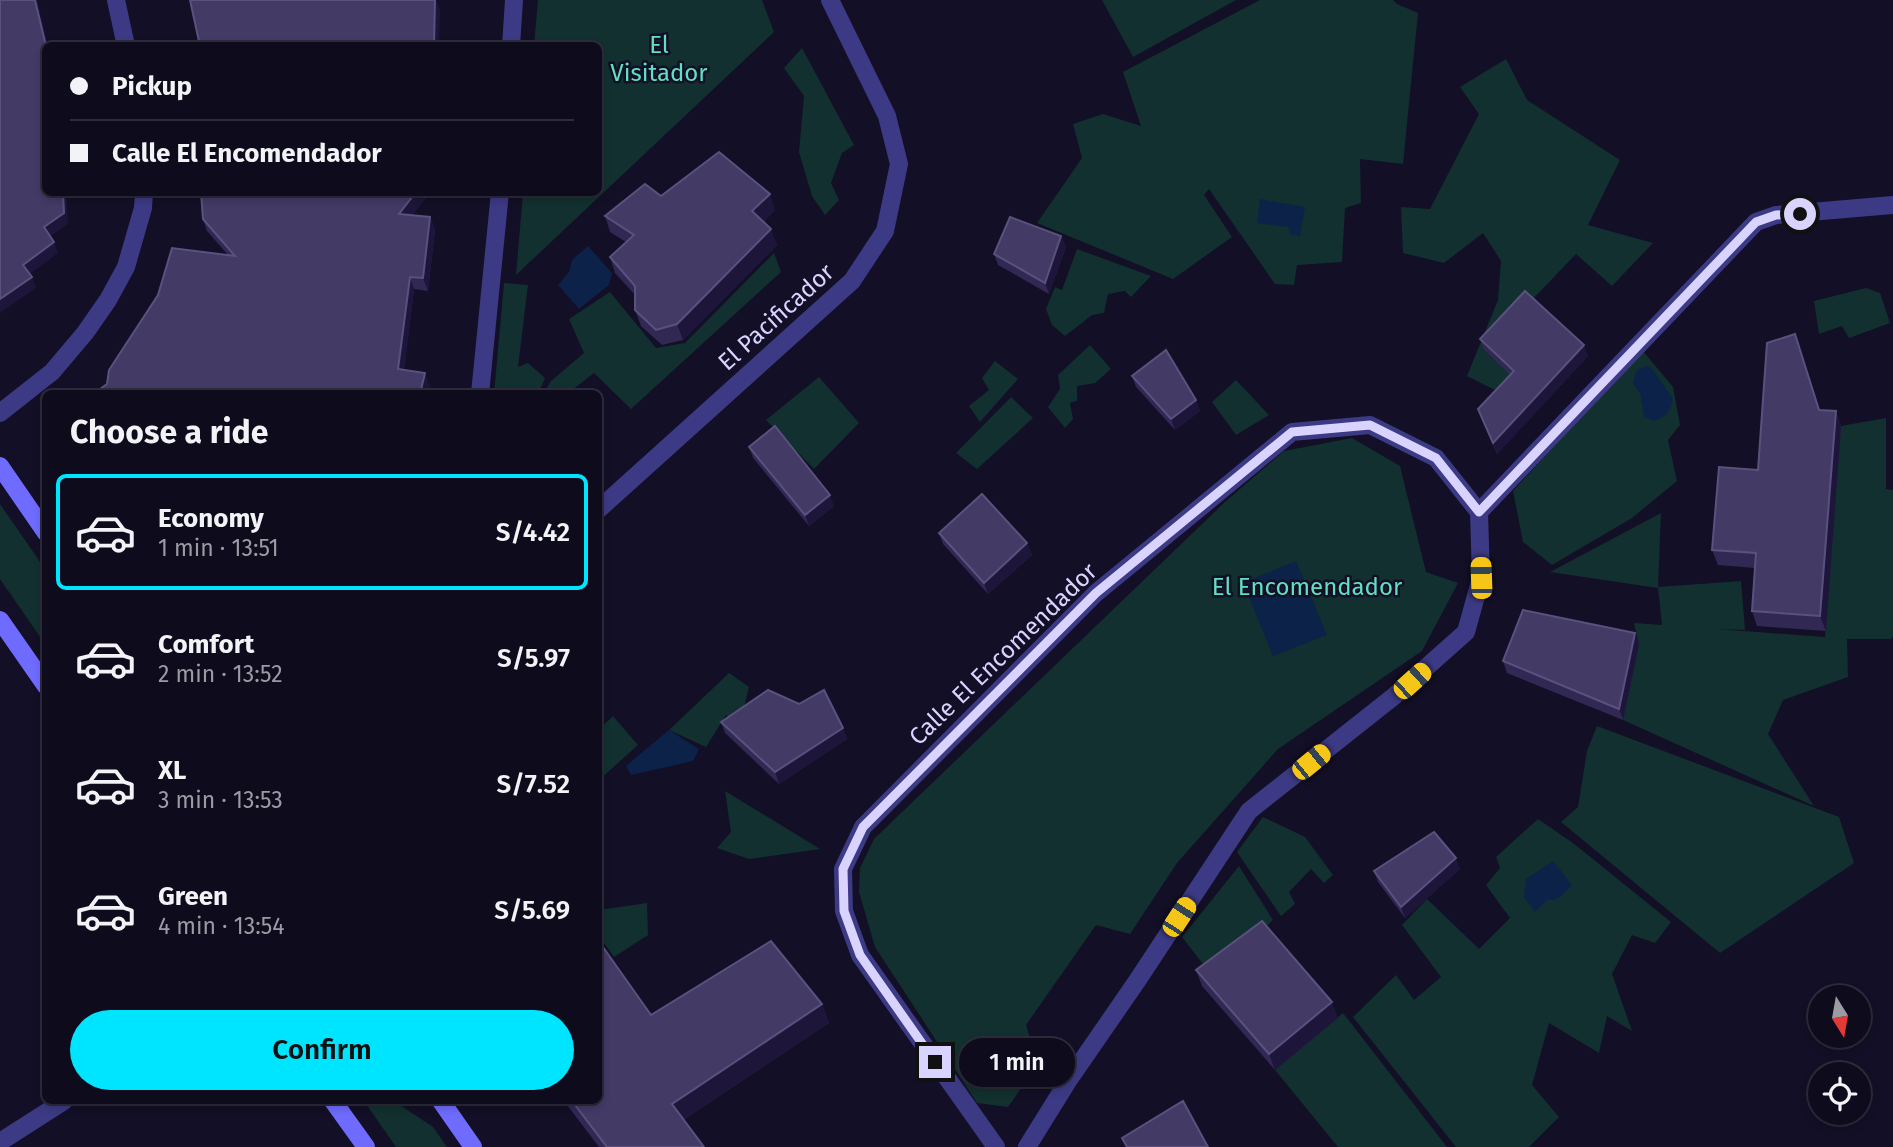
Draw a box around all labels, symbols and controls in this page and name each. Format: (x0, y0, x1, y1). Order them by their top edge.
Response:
park label: El Visitador (610, 31, 708, 87)
text: Pickup (112, 71, 192, 102)
text: Calle El Encomendador (112, 138, 382, 169)
route start (1784, 198, 1816, 230)
street label: El Pacificador (712, 257, 840, 376)
text: Choose a ride (70, 413, 268, 451)
icon: car (74, 501, 137, 564)
text: Economy (158, 503, 264, 534)
text: S/4.42 (496, 517, 570, 548)
text: 1 min · 13:51 (158, 534, 279, 562)
street label: Calle El Encomendador (903, 557, 1103, 751)
car (1470, 557, 1493, 599)
park label: El Encomendador (1212, 573, 1403, 601)
icon: car (74, 627, 137, 690)
text: Comfort (158, 629, 254, 660)
text: S/5.97 (497, 643, 570, 674)
car (1390, 659, 1435, 703)
text: 2 min · 13:52 (158, 660, 283, 688)
car (1289, 741, 1334, 783)
icon: car (74, 753, 137, 816)
text: XL (158, 755, 186, 786)
text: S/7.52 (497, 769, 570, 800)
text: 3 min · 13:53 (158, 786, 283, 814)
icon: car (74, 879, 137, 942)
text: Green (158, 881, 228, 912)
car (1159, 894, 1200, 940)
text: S/5.69 (494, 895, 570, 926)
text: 4 min · 13:54 (158, 912, 285, 940)
north arrow (1808, 985, 1871, 1048)
map controls (1808, 985, 1871, 1125)
button: Confirm (70, 1010, 574, 1090)
callout: 1 min (960, 1038, 1075, 1086)
route end (919, 1046, 951, 1078)
text: 1 min (989, 1048, 1045, 1076)
button: locate (1808, 1062, 1871, 1125)

